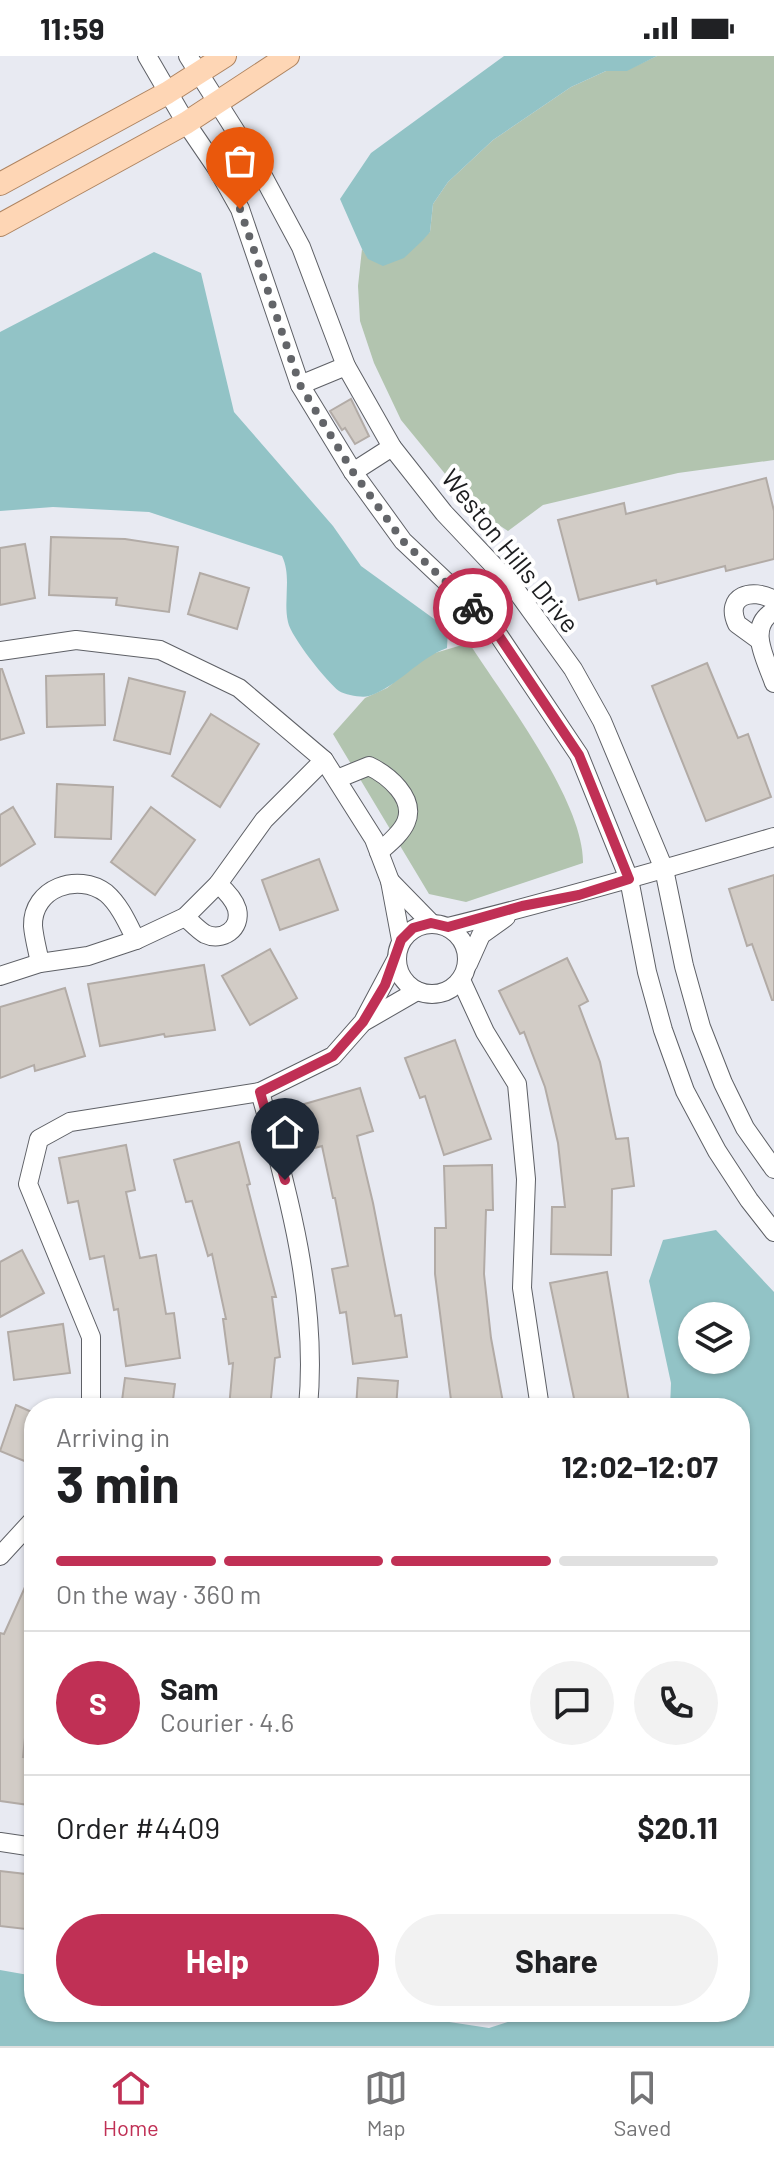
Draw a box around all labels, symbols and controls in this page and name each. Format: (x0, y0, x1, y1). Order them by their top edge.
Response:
text: 11:59 (40, 10, 104, 46)
pin (206, 127, 274, 209)
icon: bag (218, 139, 262, 183)
street label: Weston Hills Drive (436, 462, 587, 638)
courier (433, 568, 513, 648)
icon: bike (451, 586, 495, 630)
pin (251, 1098, 319, 1180)
icon: home (263, 1110, 307, 1154)
map controls (678, 1302, 750, 1374)
button: layers (678, 1302, 750, 1374)
text: Arriving in (56, 1421, 170, 1452)
text: 12:02–12:07 (561, 1448, 718, 1484)
text: 3 min (56, 1451, 180, 1513)
text: On the way · 360 m (56, 1578, 261, 1609)
button: chat (530, 1661, 614, 1745)
button: phone (634, 1661, 718, 1745)
text: Sam (160, 1670, 219, 1706)
text: S (89, 1685, 107, 1721)
text: Courier · 4.6 (160, 1706, 294, 1737)
text: Order #4409 (56, 1809, 220, 1845)
text: $20.11 (637, 1809, 718, 1845)
button: Help (56, 1914, 379, 2006)
button: Share (395, 1914, 718, 2006)
tab: Home (103, 2066, 159, 2140)
tab: Map (364, 2066, 408, 2140)
tab: Saved (614, 2066, 671, 2140)

